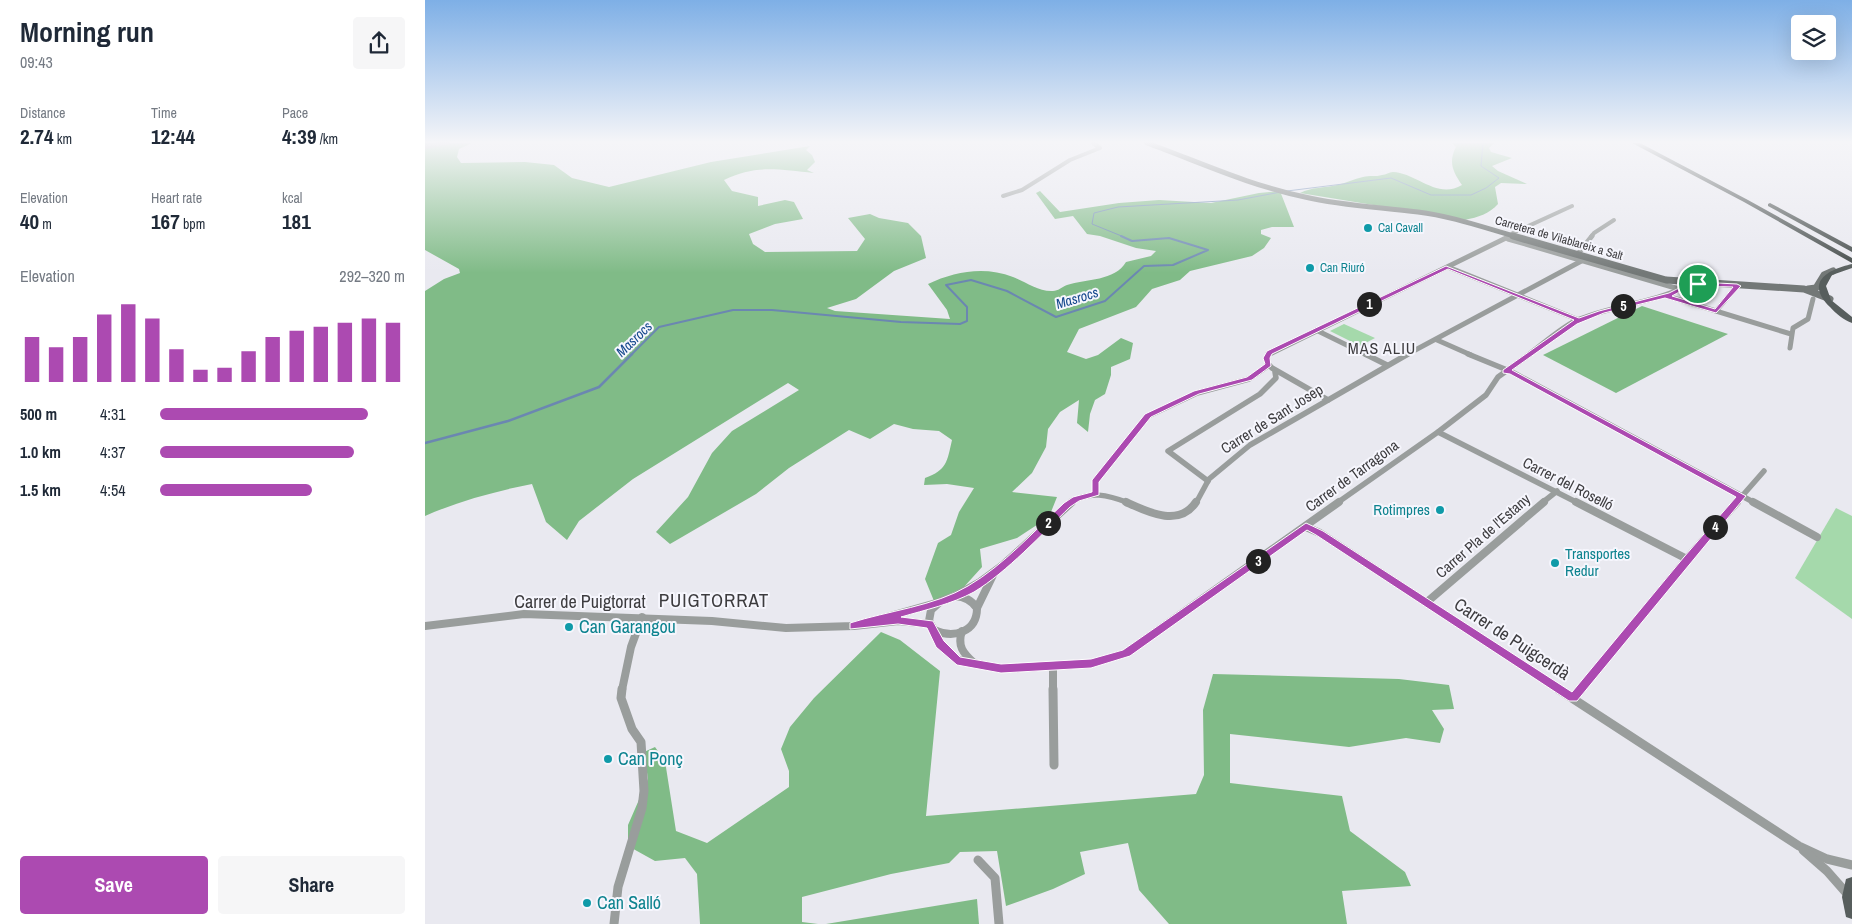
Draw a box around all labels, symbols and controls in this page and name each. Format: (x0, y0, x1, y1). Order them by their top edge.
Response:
text: Morning run (20, 13, 154, 51)
map controls (1791, 15, 1836, 60)
button: layers (1791, 15, 1836, 60)
button: share (353, 17, 405, 69)
text: 09:43 (20, 51, 53, 73)
text: Distance (20, 104, 65, 122)
text: Time (151, 104, 177, 122)
text: Pace (282, 104, 308, 122)
text: 2.74 (20, 122, 54, 151)
text: 12:44 (151, 122, 195, 151)
text: 4:39 (282, 122, 316, 151)
text: km (54, 130, 72, 148)
text: /km (316, 130, 338, 148)
text: Elevation (20, 189, 68, 207)
text: Heart rate (151, 189, 202, 207)
text: kcal (282, 189, 302, 207)
text: 40 (20, 207, 39, 236)
text: 167 (151, 207, 180, 236)
text: 181 (282, 207, 311, 236)
street label: Carretera de Vilablareix a Salt (1493, 212, 1625, 264)
text: m (39, 215, 52, 233)
text: bpm (180, 215, 205, 233)
place label: Cal Cavall (1378, 220, 1423, 236)
marker: Cal Cavall (1362, 222, 1374, 234)
place label: Can Riuró (1320, 260, 1365, 276)
marker: Can Riuró (1304, 262, 1316, 274)
pin (1677, 263, 1719, 305)
text: Elevation (20, 265, 75, 287)
text: 292–320 m (339, 265, 405, 287)
icon: arrive (1684, 270, 1712, 298)
water label: Masrocs (1054, 283, 1101, 313)
pin: 1 (1357, 292, 1381, 316)
pin: 5 (1611, 294, 1635, 318)
text: 1 (1366, 295, 1373, 313)
text: 5 (1620, 297, 1627, 315)
water label: Masrocs (612, 317, 656, 361)
district label: MAS ALIU (1348, 337, 1416, 359)
street label: Carrer de Sant Josep (1217, 379, 1327, 458)
text: 500 m (20, 403, 57, 425)
text: 4:31 (100, 403, 126, 425)
street label: Carrer de Tarragona (1301, 434, 1403, 517)
text: 1.0 km (20, 441, 61, 463)
text: 4:37 (100, 441, 126, 463)
street label: Carrer del Roselló (1519, 452, 1617, 515)
text: 1.5 km (20, 479, 61, 501)
text: 4:54 (100, 479, 126, 501)
street label: Carrer Pla de l'Estany (1431, 488, 1535, 583)
place label: Rotimpres (1373, 499, 1430, 520)
marker: Rotimpres (1434, 504, 1446, 516)
pin: 2 (1035, 510, 1061, 536)
text: 2 (1045, 514, 1052, 532)
pin: 4 (1703, 514, 1727, 540)
text: 4 (1712, 518, 1719, 536)
place label: Transportes Redur (1565, 543, 1630, 581)
pin: 3 (1245, 548, 1271, 574)
text: 3 (1255, 552, 1262, 570)
marker: Transportes Redur (1549, 557, 1561, 569)
district label: PUIGTORRAT (659, 587, 769, 613)
street label: Carrer de Puigtorrat (514, 589, 646, 614)
street label: Carrer de Puigcerdà (1449, 592, 1575, 685)
place label: Can Garangou (579, 614, 676, 639)
marker: Can Garangou (563, 621, 575, 633)
place label: Can Ponç (618, 746, 683, 771)
marker: Can Ponç (602, 753, 614, 765)
button: Save (20, 856, 208, 914)
button: Share (218, 856, 405, 914)
place label: Can Salló (597, 890, 661, 915)
marker: Can Salló (581, 897, 593, 909)

